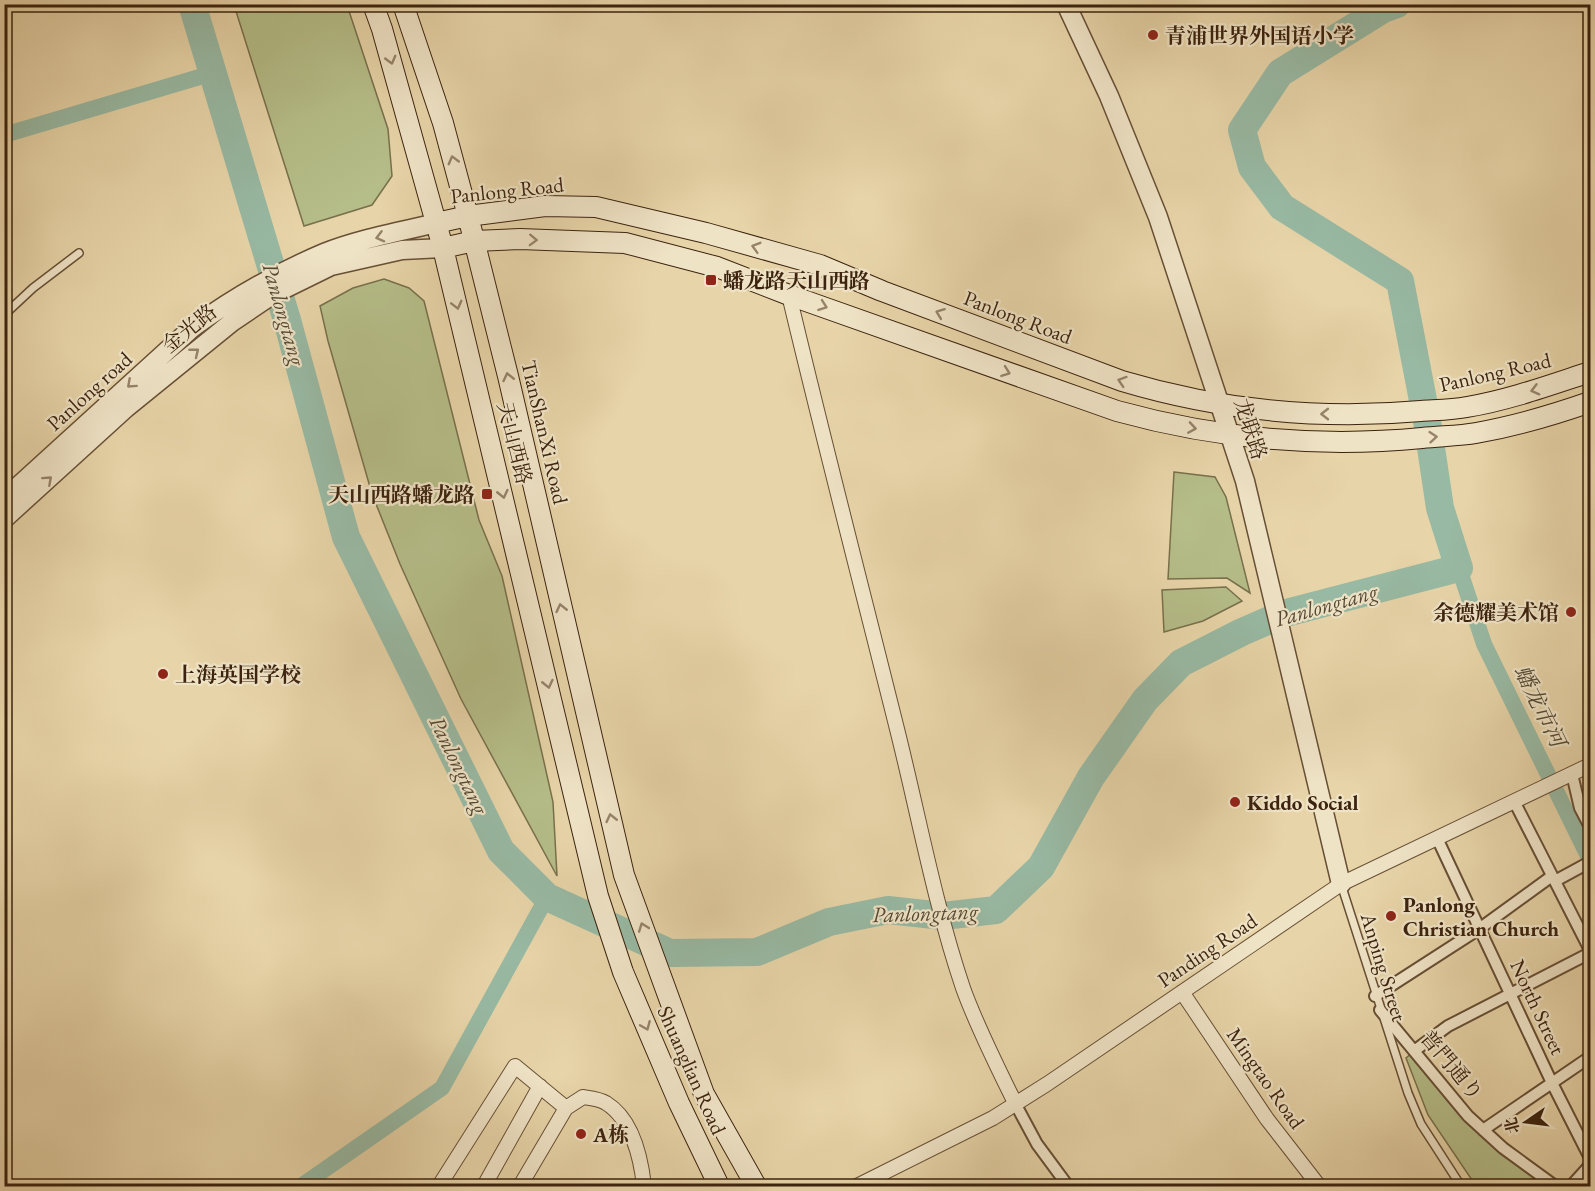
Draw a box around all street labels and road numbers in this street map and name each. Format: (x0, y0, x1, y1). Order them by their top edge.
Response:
street label: Panlong Road (449, 171, 565, 209)
street label: Panlong Road (960, 284, 1076, 350)
street label: 金光路 (156, 298, 222, 358)
street label: Panlong road (41, 345, 138, 436)
street label: Panlong Road (1437, 346, 1554, 398)
street label: TianShanXi Road (515, 357, 575, 507)
street label: 龙联路 (1228, 395, 1274, 463)
street label: 天山西路 (492, 399, 538, 487)
street label: Panding Road (1152, 907, 1262, 993)
street label: Anping Street (1354, 908, 1413, 1025)
street label: North Street (1504, 955, 1572, 1059)
street label: Shuanglian Road (652, 1001, 733, 1139)
street label: Mingtao Road (1221, 1022, 1311, 1134)
street label: 普門通り (1415, 1024, 1489, 1106)

